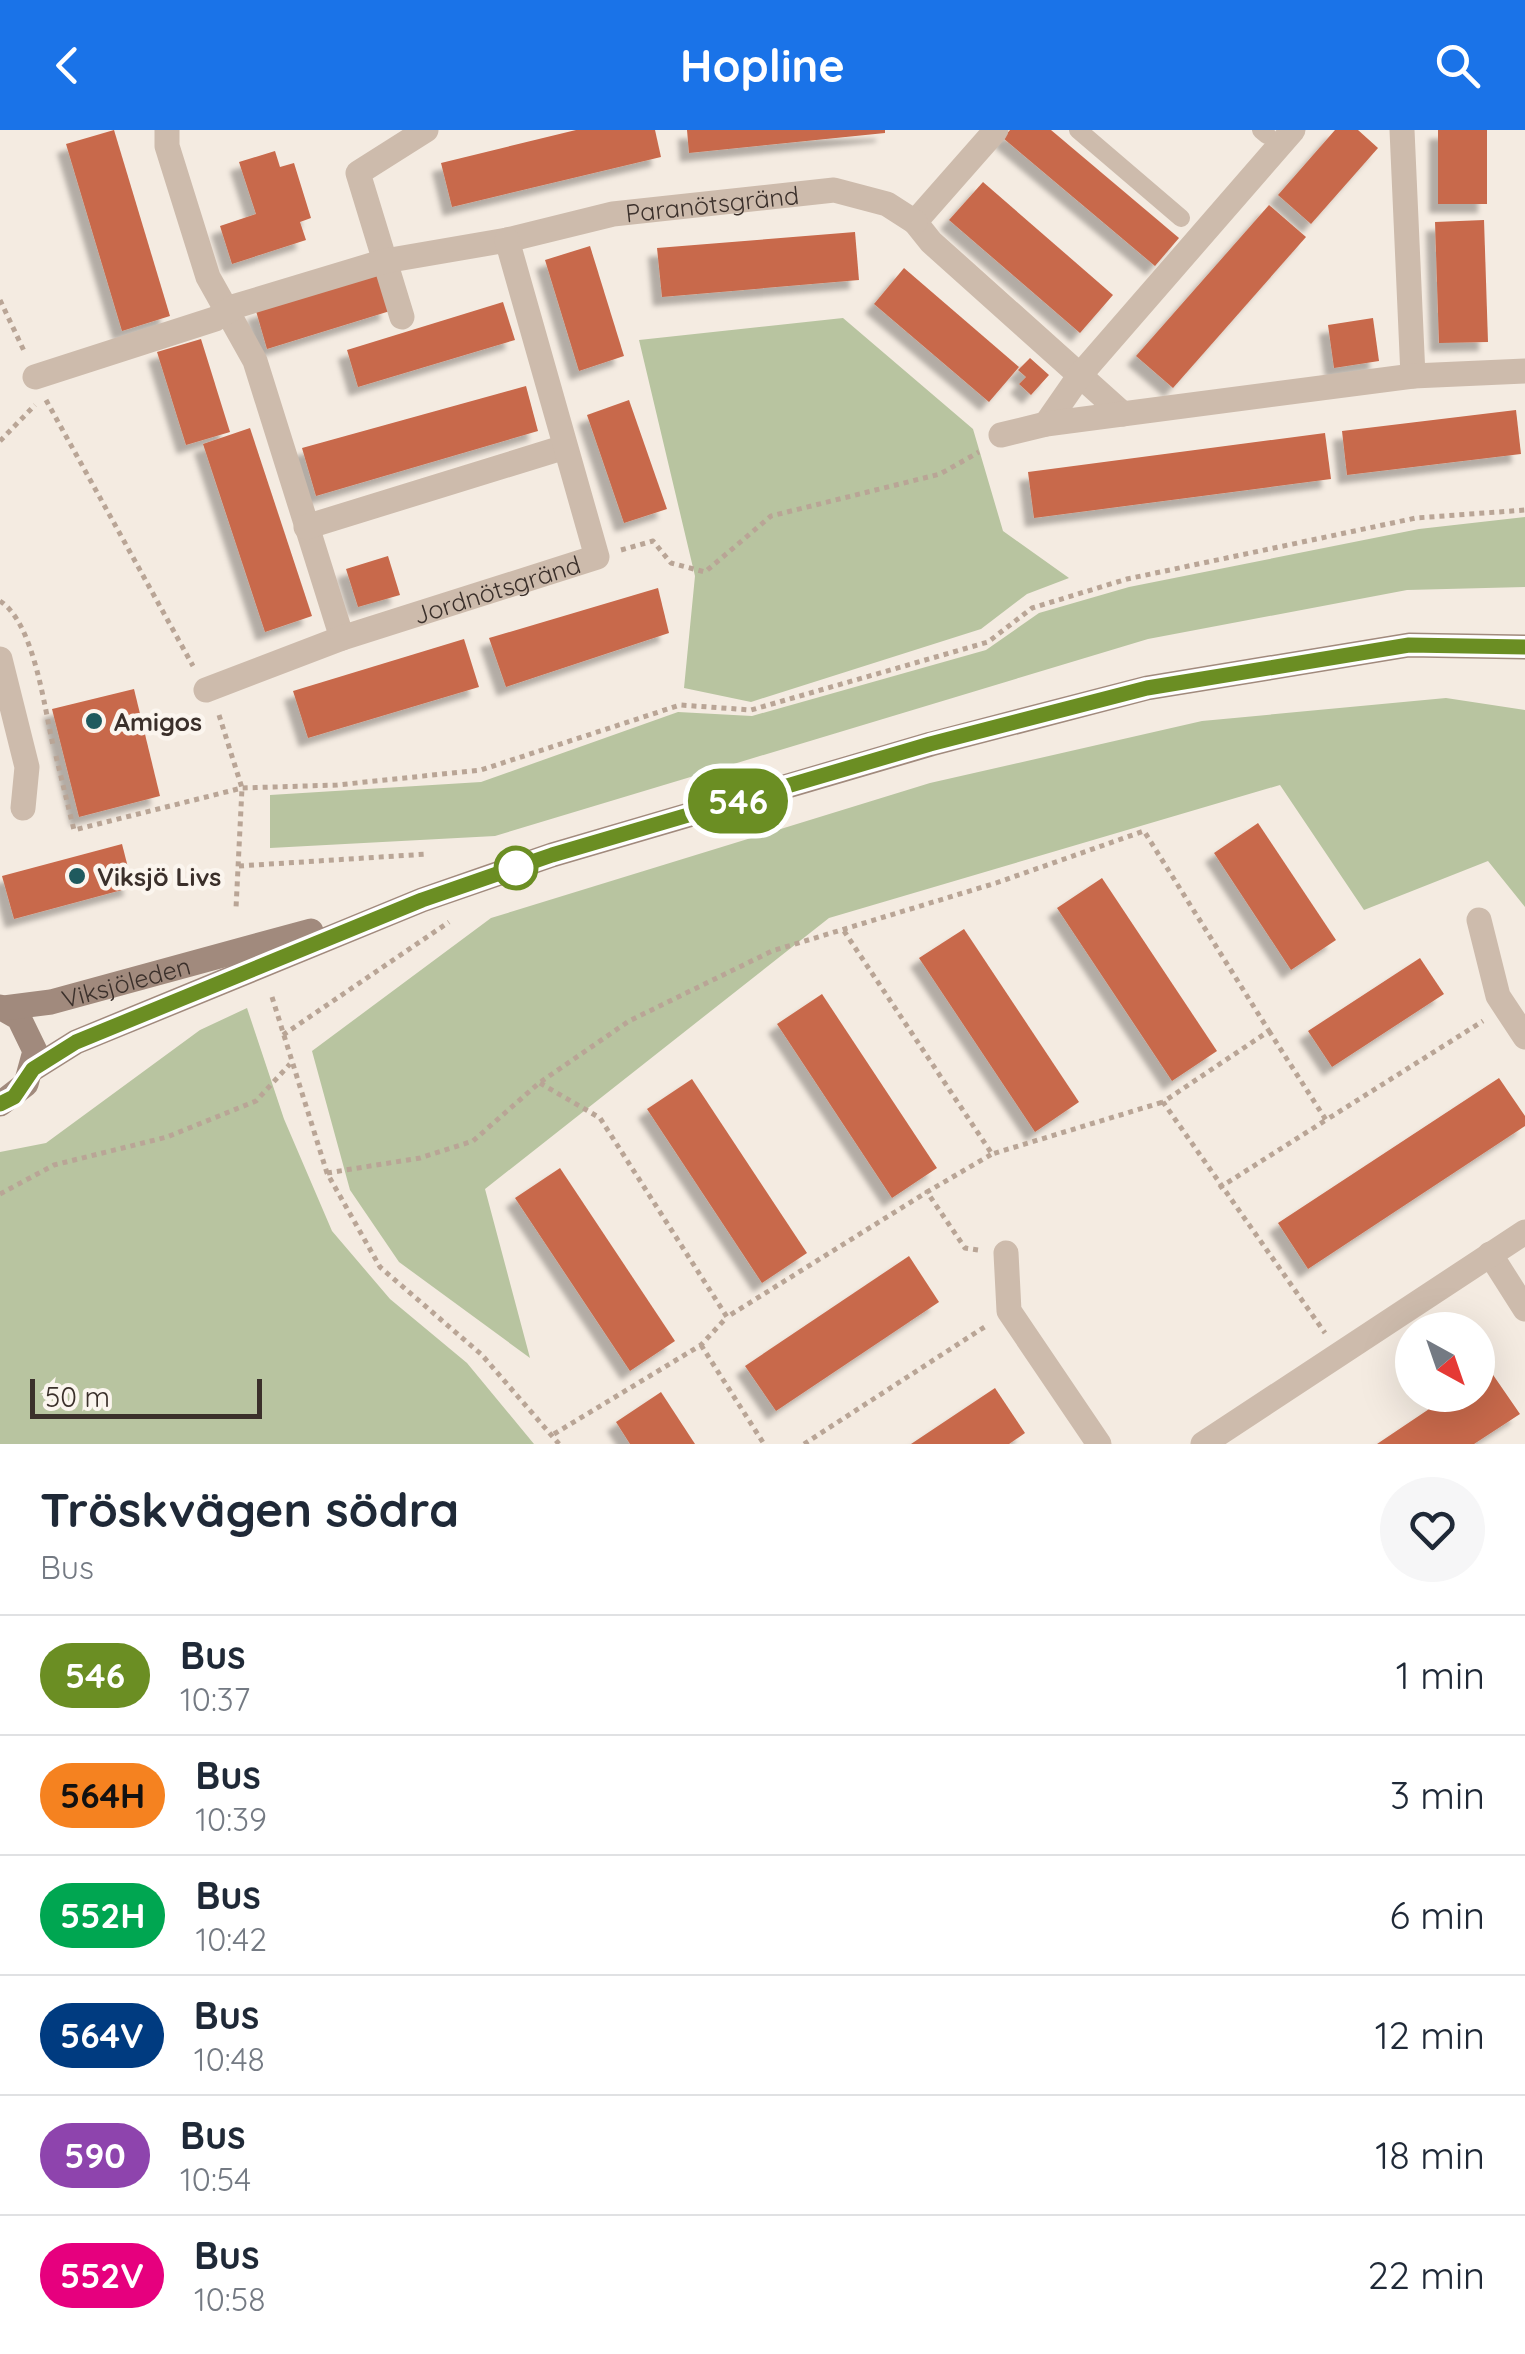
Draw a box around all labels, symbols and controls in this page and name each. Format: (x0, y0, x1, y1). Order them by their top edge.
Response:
text: Hopline (680, 37, 845, 93)
icon: back (40, 38, 95, 93)
icon: search (1430, 38, 1485, 93)
street label: Paranötsgränd (624, 178, 800, 228)
street label: Jordnötsgränd (409, 548, 584, 630)
place label: Amigos (114, 706, 202, 737)
marker: Amigos (83, 710, 105, 732)
line badge: 546 (680, 768, 796, 834)
text: 546 (708, 779, 768, 823)
unlabelled marker (495, 847, 537, 889)
place label: Viksjö Livs (97, 861, 221, 892)
marker: Viksjö Livs (66, 865, 88, 887)
street label: Viksjöleden (58, 949, 194, 1014)
north arrow (1395, 1312, 1495, 1412)
map controls (1395, 1312, 1495, 1412)
scale bar (30, 1374, 262, 1418)
text: 50 m (45, 1379, 110, 1414)
button: heart (1380, 1477, 1485, 1582)
text: Tröskvägen södra (40, 1479, 459, 1539)
text: Bus (40, 1547, 94, 1587)
text: Bus (180, 1631, 246, 1679)
text: 1 min (1396, 1651, 1485, 1699)
text: 546 (65, 1653, 125, 1697)
text: 10:37 (180, 1679, 250, 1719)
text: Bus (195, 1751, 261, 1799)
text: 3 min (1390, 1771, 1485, 1819)
text: 564H (60, 1773, 145, 1817)
text: 10:39 (195, 1799, 267, 1839)
text: Bus (195, 1871, 261, 1919)
text: 6 min (1389, 1891, 1485, 1939)
text: 552H (60, 1893, 145, 1937)
text: 10:42 (195, 1919, 267, 1959)
text: Bus (194, 1991, 259, 2039)
text: 12 min (1375, 2011, 1485, 2059)
text: 564V (60, 2013, 144, 2057)
text: 10:48 (194, 2039, 265, 2079)
text: Bus (180, 2111, 246, 2159)
text: 18 min (1375, 2131, 1485, 2179)
text: 590 (64, 2133, 126, 2177)
text: 10:54 (180, 2159, 251, 2199)
text: Bus (194, 2231, 259, 2279)
text: 22 min (1368, 2251, 1485, 2299)
text: 552V (60, 2253, 144, 2297)
text: 10:58 (194, 2279, 266, 2319)

